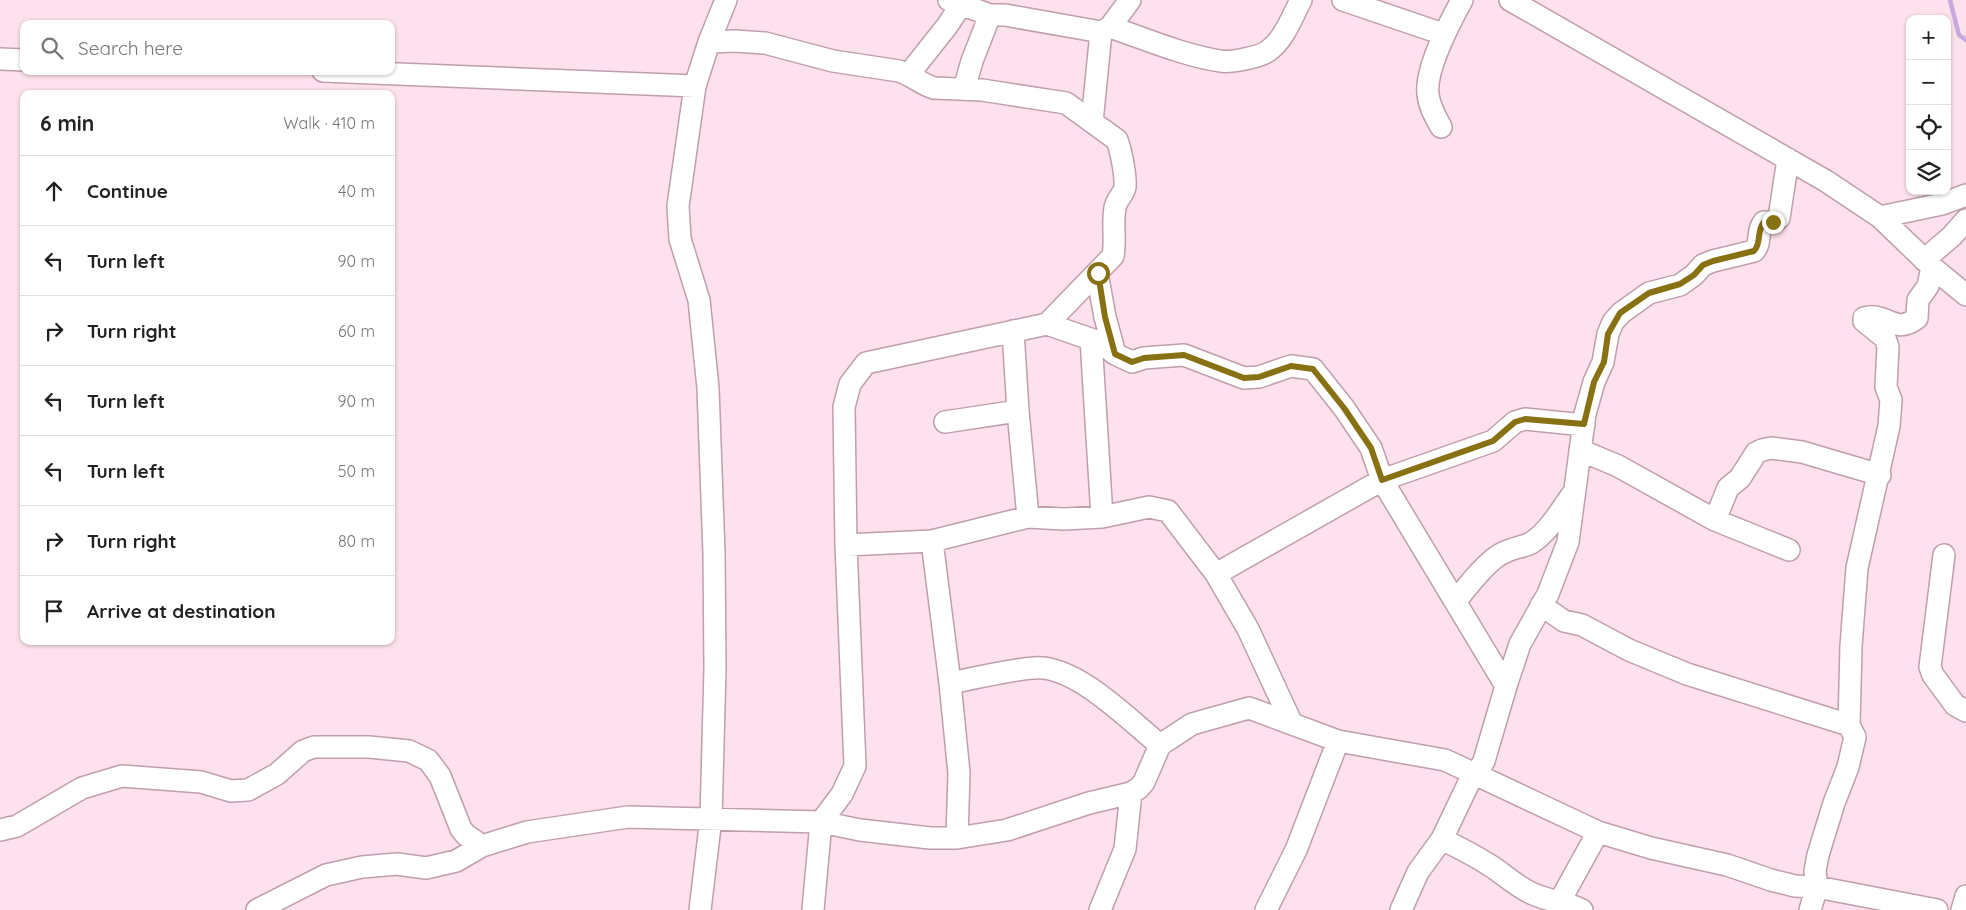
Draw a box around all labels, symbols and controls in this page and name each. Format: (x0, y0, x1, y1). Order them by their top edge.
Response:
map controls (1906, 15, 1951, 195)
button: + (1906, 15, 1951, 60)
search box (20, 20, 395, 75)
icon: search (38, 34, 66, 62)
text: Search here (78, 36, 183, 60)
button: − (1906, 60, 1951, 105)
button: locate (1906, 105, 1951, 150)
text: 6 min (40, 110, 94, 136)
text: Walk · 410 m (283, 113, 375, 133)
button: layers (1906, 150, 1951, 195)
icon: ahead (40, 177, 68, 205)
text: Continue (87, 179, 168, 203)
text: 40 m (338, 181, 375, 201)
route end (1762, 211, 1785, 234)
icon: left (40, 247, 68, 275)
text: Turn left (87, 249, 165, 273)
text: 90 m (338, 251, 375, 271)
route start (1087, 262, 1110, 285)
icon: right (40, 317, 68, 345)
text: Turn right (87, 319, 176, 343)
text: 60 m (338, 321, 375, 341)
icon: left (40, 387, 68, 415)
text: Turn left (87, 389, 165, 413)
text: 90 m (338, 391, 375, 411)
icon: left (40, 457, 68, 485)
text: Turn left (87, 459, 165, 483)
text: 50 m (338, 461, 375, 481)
icon: right (40, 527, 68, 555)
text: Turn right (87, 529, 176, 553)
text: 80 m (338, 531, 375, 551)
icon: arrive (40, 597, 68, 625)
text: Arrive at destination (87, 599, 276, 623)

